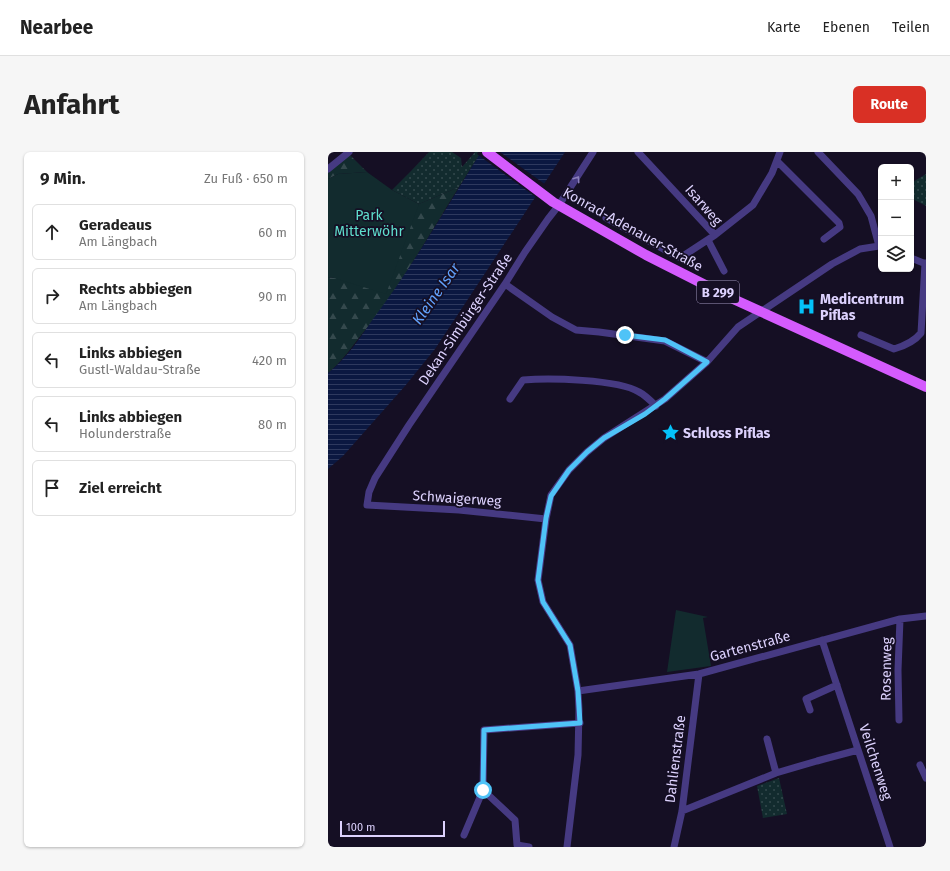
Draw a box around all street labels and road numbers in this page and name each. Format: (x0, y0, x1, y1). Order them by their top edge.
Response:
street label: Isarweg (681, 181, 726, 230)
street label: Konrad-Adenauer-Straße (560, 184, 706, 275)
street label: Dekan-Simbürger-Straße (415, 250, 516, 389)
road number: B 299 (697, 281, 739, 303)
street label: Schwaigerweg (412, 487, 503, 510)
street label: Gartenstraße (708, 628, 792, 665)
street label: Rosenweg (877, 636, 896, 701)
street label: Dahlienstraße (662, 714, 689, 804)
street label: Veilchenweg (855, 722, 896, 803)

